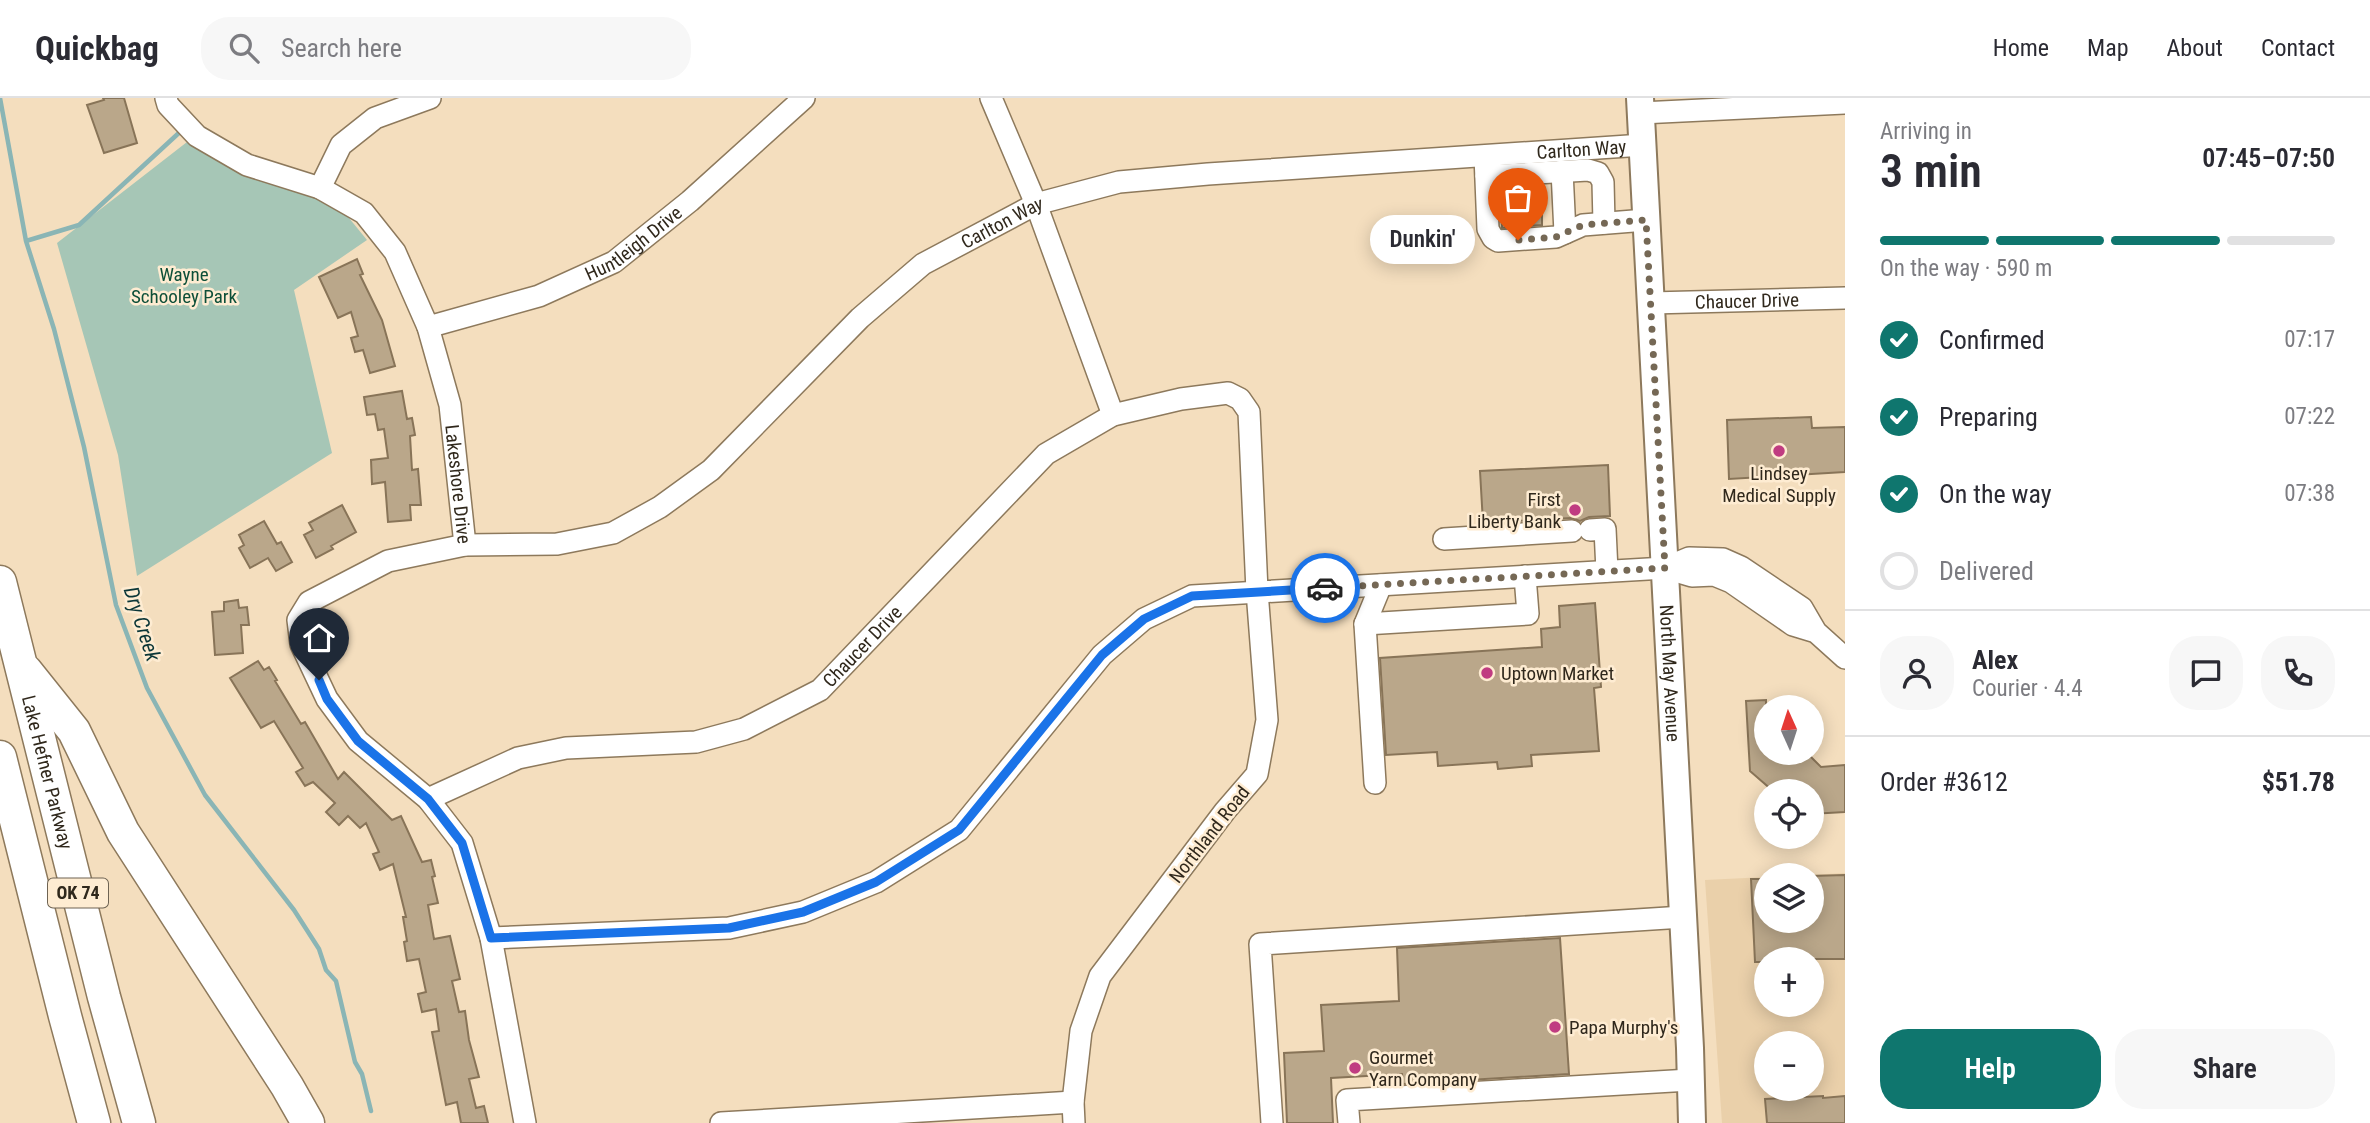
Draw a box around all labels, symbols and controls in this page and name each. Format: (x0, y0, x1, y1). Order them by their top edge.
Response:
search box (201, 17, 691, 80)
text: Quickbag (35, 29, 159, 68)
icon: search (225, 29, 263, 67)
text: Search here (281, 33, 402, 63)
text: Home (1993, 34, 2049, 62)
text: Map (2087, 34, 2129, 62)
text: About (2167, 34, 2223, 62)
text: Contact (2261, 34, 2335, 62)
text: Arriving in (1880, 118, 1972, 145)
street label: Carlton Way (1536, 135, 1627, 164)
text: 07:45–07:50 (2202, 143, 2335, 173)
text: 3 min (1880, 144, 1982, 198)
pin (1488, 168, 1548, 240)
icon: bag (1499, 179, 1537, 217)
street label: Carlton Way (957, 192, 1045, 254)
street label: Huntleigh Drive (581, 201, 687, 286)
callout: Dunkin' (1371, 216, 1476, 264)
text: Dunkin' (1389, 226, 1456, 253)
text: On the way · 590 m (1880, 255, 2052, 282)
park label: Wayne Schooley Park (131, 263, 238, 308)
street label: Chaucer Drive (1695, 288, 1799, 314)
icon: check (1880, 321, 1918, 359)
text: Confirmed (1939, 325, 2045, 355)
text: 07:17 (2284, 326, 2335, 353)
icon: check (1880, 398, 1918, 436)
text: Preparing (1939, 402, 2038, 432)
text: 07:22 (2284, 403, 2335, 430)
street label: Lakeshore Drive (440, 423, 476, 545)
marker: Lindsey Medical Supply (1771, 443, 1787, 459)
place label: Lindsey Medical Supply (1722, 462, 1836, 507)
icon: check (1880, 475, 1918, 513)
text: On the way (1939, 479, 2052, 509)
text: 07:38 (2284, 480, 2335, 507)
place label: First Liberty Bank (1468, 488, 1561, 533)
marker: First Liberty Bank (1567, 502, 1583, 518)
courier (1290, 553, 1360, 623)
text: Delivered (1939, 556, 2034, 586)
icon: car (1306, 569, 1344, 607)
water label: Dry Creek (119, 584, 166, 665)
street label: Chaucer Drive (818, 601, 907, 692)
street label: North May Avenue (1655, 604, 1685, 742)
pin (289, 608, 349, 680)
icon: home (300, 619, 338, 657)
button: person (1880, 636, 1954, 710)
button: chat (2169, 636, 2243, 710)
button: phone (2261, 636, 2335, 710)
text: Alex (1972, 645, 2018, 675)
place label: Uptown Market (1501, 662, 1614, 685)
marker: Uptown Market (1479, 665, 1495, 681)
text: Courier · 4.4 (1972, 675, 2083, 702)
street label: Lake Hefner Parkway (17, 693, 78, 852)
north arrow (1754, 695, 1824, 765)
map controls (1754, 695, 1824, 1101)
text: Order #3612 (1880, 767, 2008, 797)
text: $51.78 (2262, 767, 2335, 797)
button: locate (1754, 779, 1824, 849)
street label: Northland Road (1164, 781, 1254, 887)
button: layers (1754, 863, 1824, 933)
road number: OK 74 (48, 878, 108, 908)
button: + (1754, 947, 1824, 1017)
place label: Papa Murphy's (1569, 1016, 1679, 1039)
marker: Papa Murphy's (1547, 1019, 1563, 1035)
button: Help (1880, 1029, 2101, 1109)
button: Share (2115, 1029, 2335, 1109)
button: − (1754, 1031, 1824, 1101)
place label: Gourmet Yarn Company (1369, 1046, 1477, 1091)
marker: Gourmet Yarn Company (1347, 1060, 1363, 1076)

